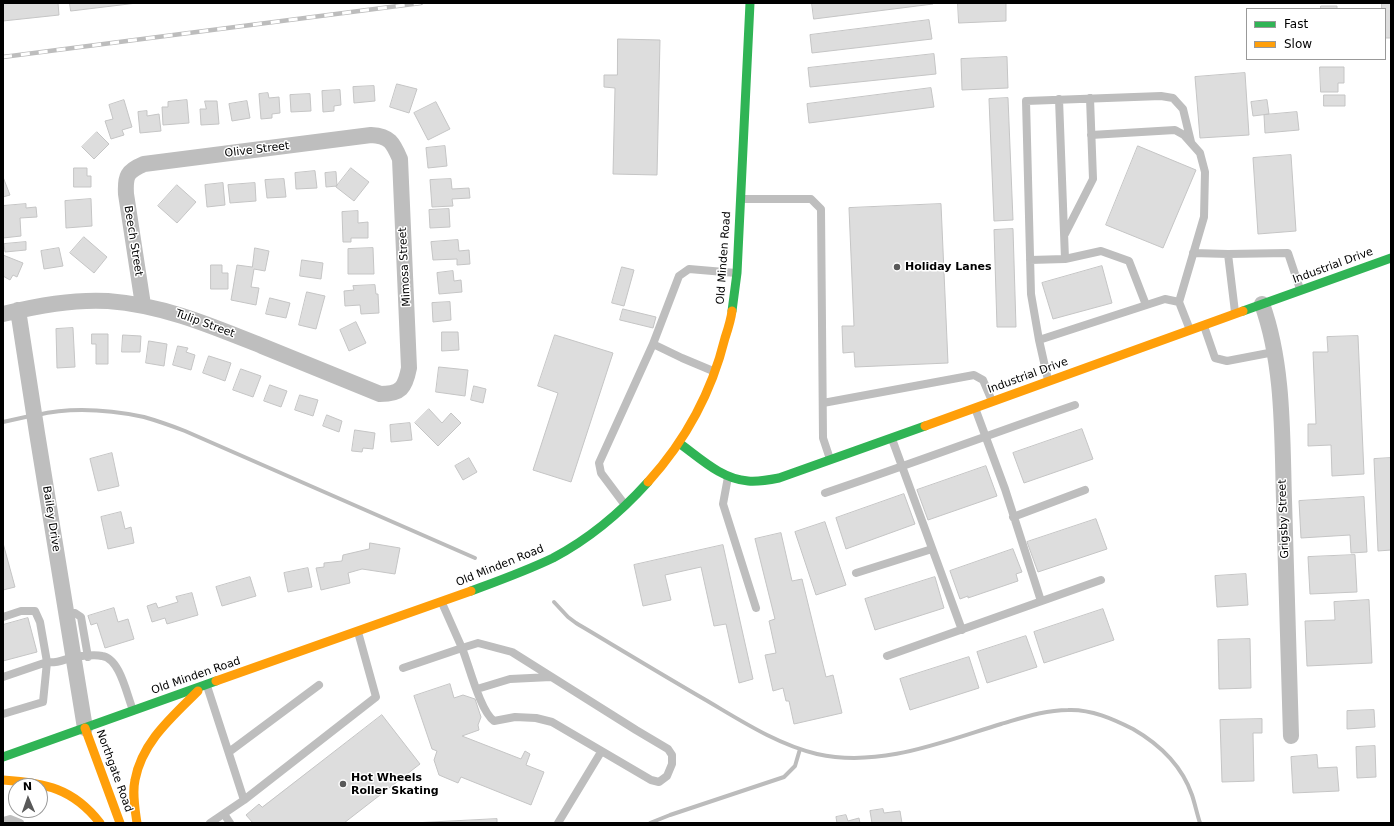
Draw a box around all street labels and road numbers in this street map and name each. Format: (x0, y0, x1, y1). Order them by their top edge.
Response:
street label: Olive Street (224, 139, 290, 161)
street label: Beech Street (121, 205, 145, 277)
street label: Old Minden Road (714, 211, 734, 305)
street label: Mimosa Street (396, 227, 414, 307)
street label: Industrial Drive (1291, 245, 1375, 287)
street label: Tulip Street (174, 307, 236, 341)
street label: Industrial Drive (986, 355, 1070, 397)
street label: Grigsby Street (1276, 479, 1292, 559)
street label: Bailey Drive (39, 485, 63, 553)
street label: Old Minden Road (454, 542, 546, 590)
street label: Old Minden Road (150, 655, 242, 697)
street label: Northgate Road (93, 728, 135, 814)

